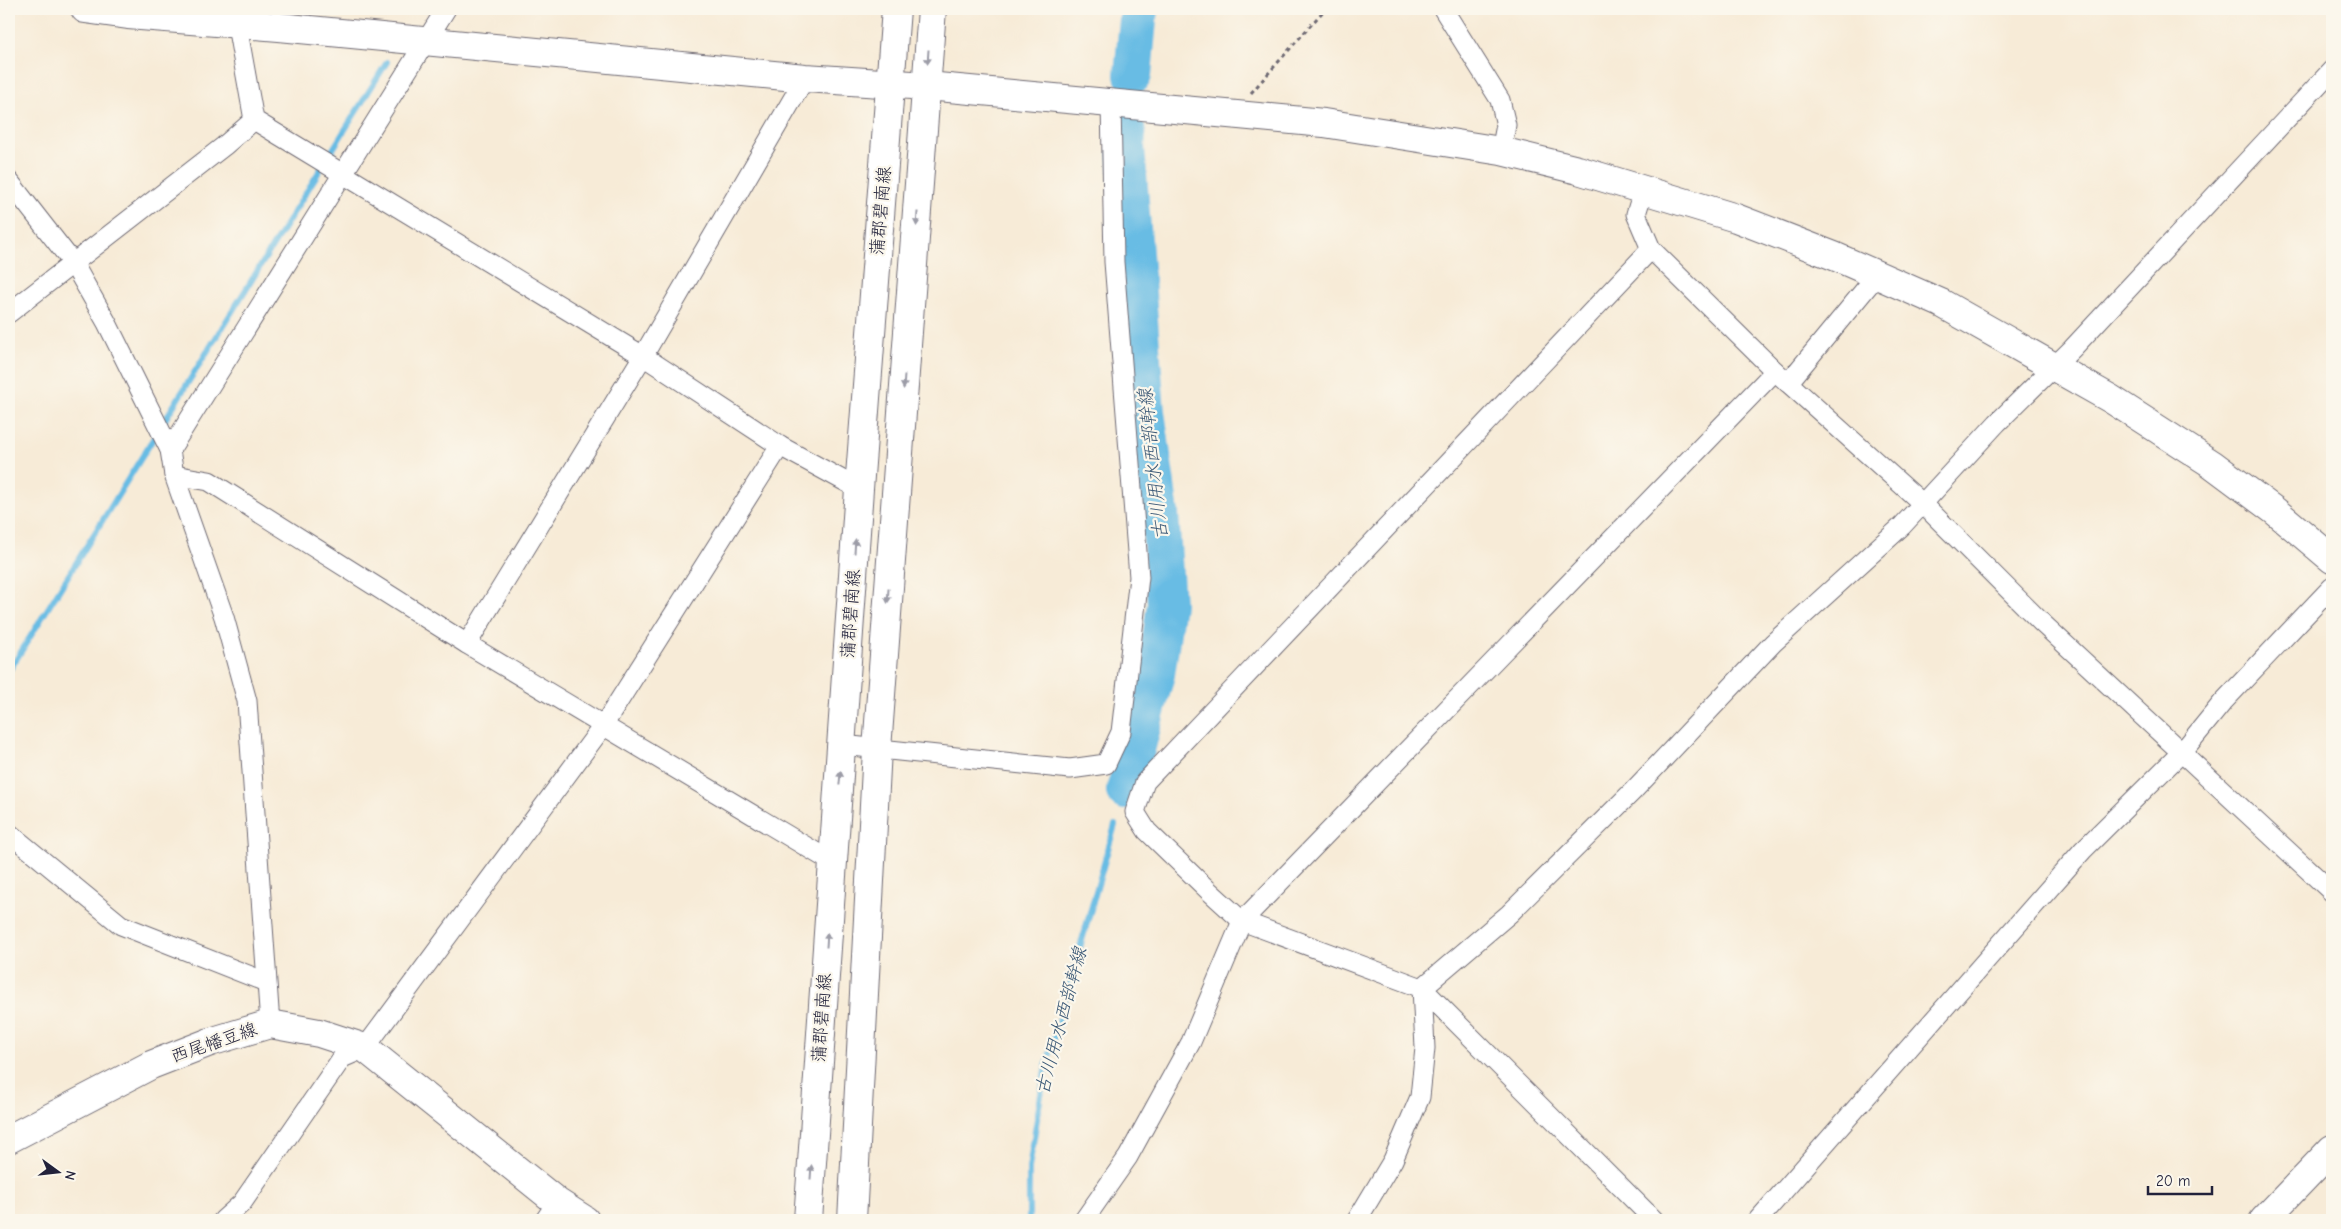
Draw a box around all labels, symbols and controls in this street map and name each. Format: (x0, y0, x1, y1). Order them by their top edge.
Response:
one-way arrow (924, 50, 932, 66)
street label: 蒲郡碧南線 (867, 165, 895, 257)
one-way arrow (912, 212, 920, 228)
one-way arrow (900, 374, 908, 390)
water label: 古川用水西部幹線 (1134, 386, 1172, 541)
one-way arrow (852, 537, 860, 553)
street label: 蒲郡碧南線 (837, 568, 865, 660)
one-way arrow (884, 588, 892, 604)
one-way arrow (836, 769, 844, 785)
one-way arrow (823, 931, 831, 947)
water label: 古川用水西部幹線 (1031, 944, 1092, 1097)
street label: 蒲郡碧南線 (808, 972, 836, 1064)
street label: 西尾幡豆線 (168, 1018, 260, 1068)
north arrow (32, 1146, 82, 1196)
one-way arrow (808, 1163, 816, 1179)
scale bar (2148, 1164, 2212, 1196)
text: N (61, 1169, 79, 1182)
text: 20 m (2156, 1172, 2190, 1190)

